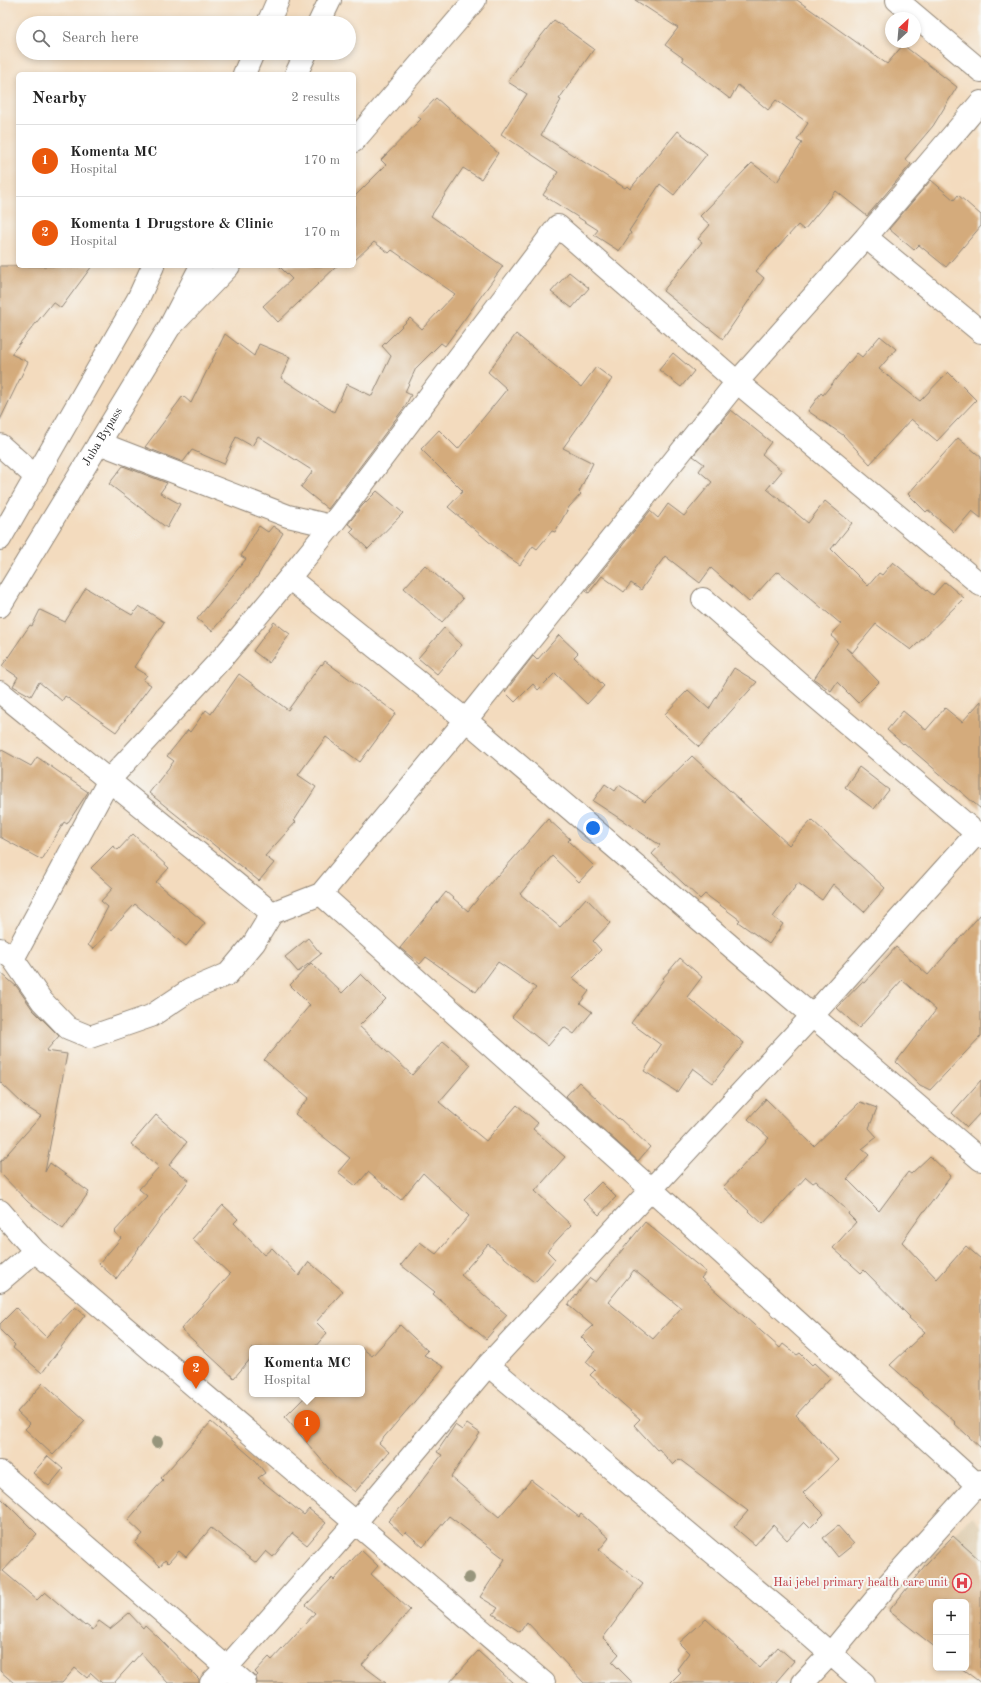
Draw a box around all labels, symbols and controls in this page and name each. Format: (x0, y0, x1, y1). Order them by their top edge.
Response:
north arrow (885, 12, 921, 48)
search box (16, 16, 356, 60)
icon: search (30, 27, 52, 49)
text: Search here (62, 31, 139, 46)
text: Nearby (32, 90, 87, 107)
text: 2 results (291, 91, 340, 104)
text: Komenta MC (70, 145, 157, 160)
text: 1 (41, 154, 49, 167)
text: 170 m (303, 154, 340, 167)
text: Hospital (70, 163, 117, 176)
text: Komenta 1 Drugstore & Clinic (70, 217, 274, 232)
text: 2 (41, 226, 49, 239)
text: 170 m (303, 226, 340, 239)
text: Hospital (70, 235, 117, 248)
street label: Juba Bypass (81, 406, 125, 468)
your location (583, 818, 603, 838)
popup (249, 1345, 365, 1397)
pin: 2 (183, 1356, 209, 1389)
text: Komenta MC (263, 1356, 351, 1371)
text: Hospital (263, 1374, 311, 1387)
pin: 1 (294, 1410, 320, 1443)
hospital icon: Hai jebel primary health care unit (951, 1572, 973, 1594)
place label: Hai jebel primary health care unit (773, 1577, 948, 1589)
map controls (933, 1599, 969, 1671)
button: + (933, 1599, 969, 1635)
button: − (933, 1635, 969, 1671)

